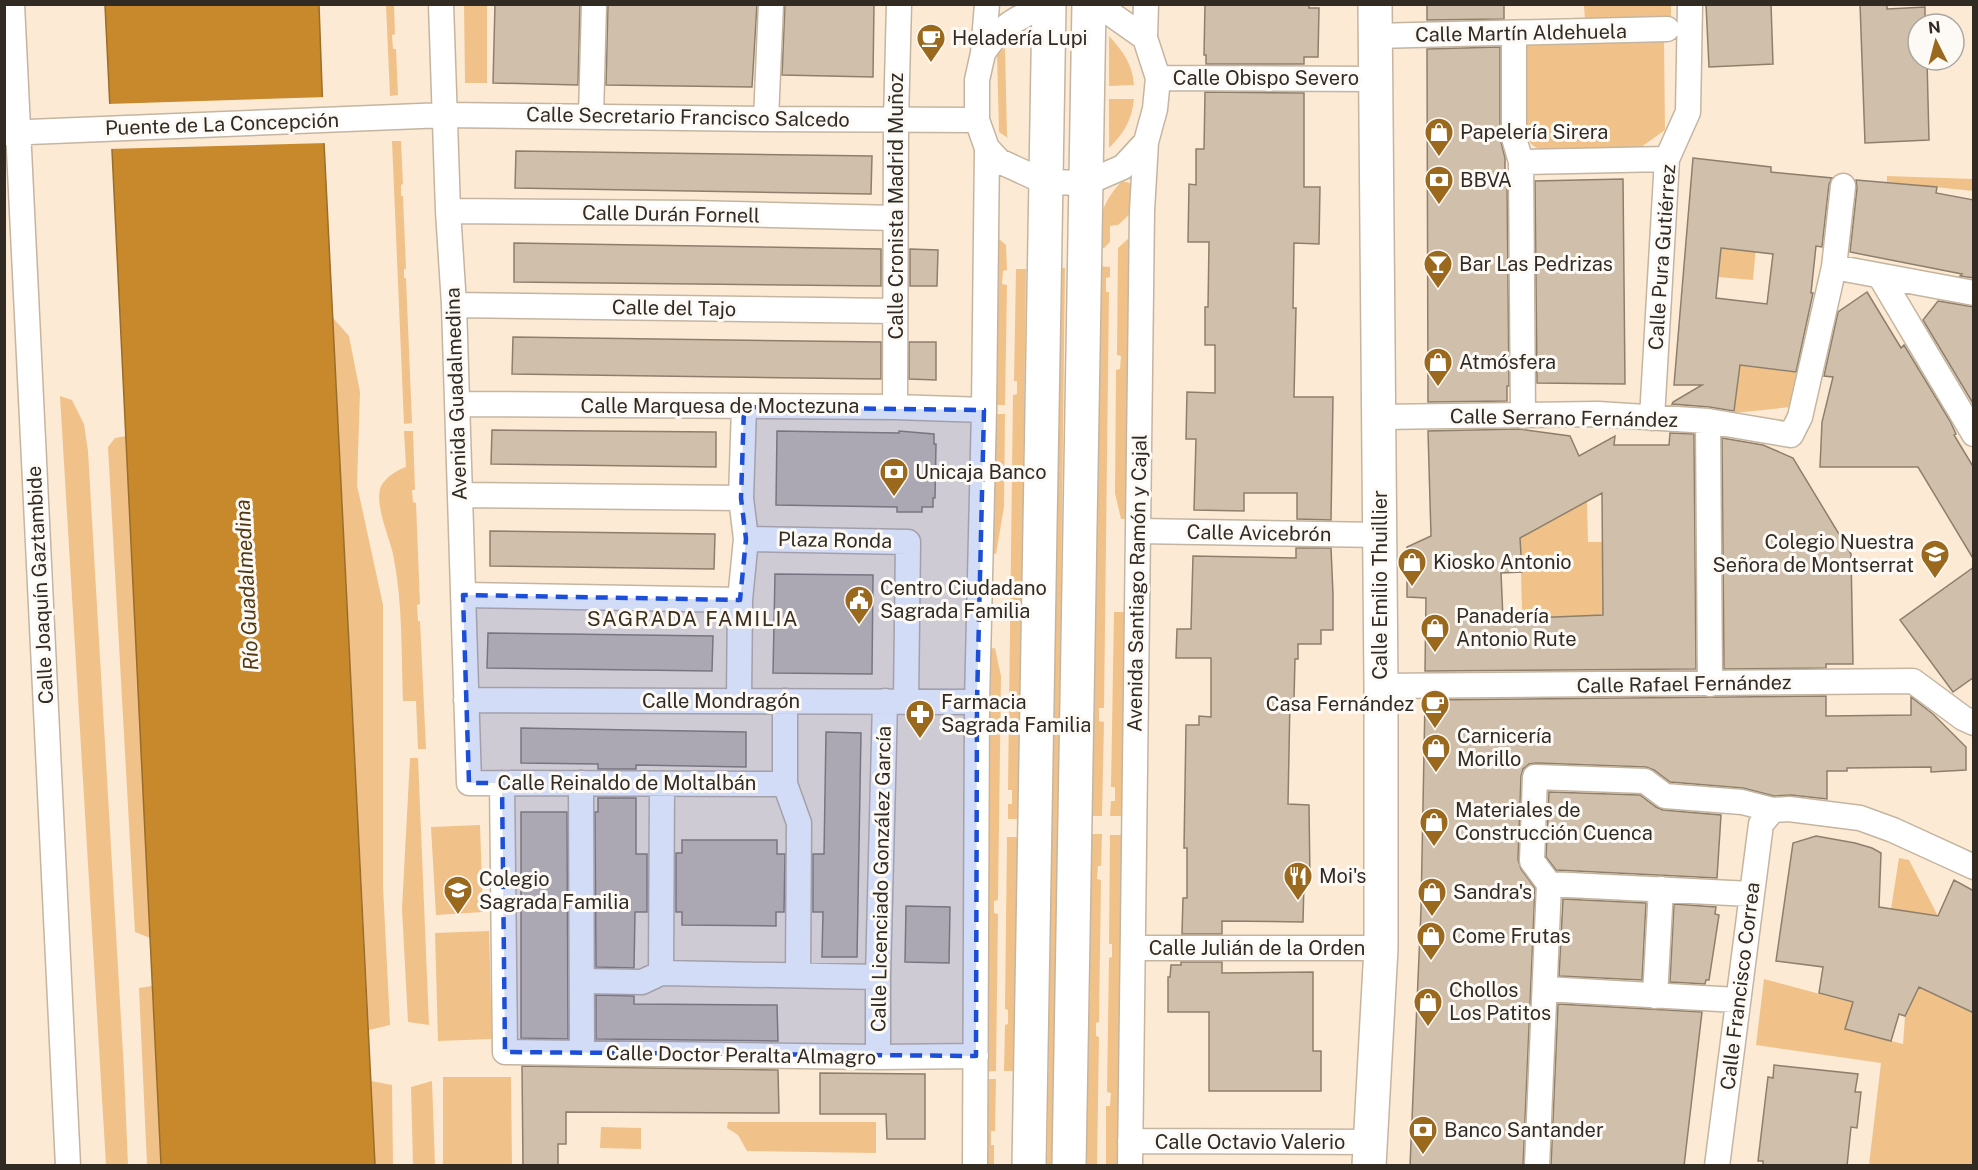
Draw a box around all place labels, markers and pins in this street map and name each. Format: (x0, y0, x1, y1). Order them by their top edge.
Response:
cafe icon: Heladería Lupi (915, 22, 947, 64)
place label: Heladería Lupi (952, 26, 1088, 50)
shop icon: Papelería Sirera (1423, 116, 1455, 158)
place label: Papelería Sirera (1460, 120, 1608, 144)
bank icon: BBVA (1423, 164, 1455, 206)
place label: BBVA (1460, 168, 1512, 192)
bar icon: Bar Las Pedrizas (1422, 248, 1454, 290)
place label: Bar Las Pedrizas (1459, 252, 1613, 276)
shop icon: Atmósfera (1422, 346, 1454, 388)
place label: Atmósfera (1459, 350, 1556, 374)
bank icon: Unicaja Banco (878, 456, 910, 498)
place label: Unicaja Banco (915, 460, 1047, 484)
place label: Colegio Nuestra Señora de Montserrat (1712, 530, 1914, 577)
school or university icon: Colegio Nuestra Señora de Montserrat (1919, 538, 1951, 580)
shop icon: Kiosko Antonio (1396, 546, 1428, 588)
place label: Kiosko Antonio (1433, 550, 1572, 574)
place label: Centro Ciudadano Sagrada Familia (880, 576, 1047, 623)
public building icon: Centro Ciudadano Sagrada Familia (843, 584, 875, 626)
place label: Panadería Antonio Rute (1456, 604, 1576, 651)
shop icon: Panadería Antonio Rute (1419, 612, 1451, 654)
cafe icon: Casa Fernández (1419, 688, 1451, 730)
place label: Farmacia Sagrada Familia (941, 690, 1091, 737)
place label: Casa Fernández (1266, 692, 1414, 716)
pharmacy icon: Farmacia Sagrada Familia (904, 698, 936, 740)
place label: Carnicería Morillo (1457, 724, 1552, 771)
shop icon: Carnicería Morillo (1420, 732, 1452, 774)
place label: Materiales de Construcción Cuenca (1455, 798, 1653, 845)
shop icon: Materiales de Construcción Cuenca (1418, 806, 1450, 848)
restaurant icon: Moi's (1282, 860, 1314, 902)
place label: Moi's (1319, 864, 1366, 888)
place label: Colegio Sagrada Familia (479, 867, 629, 914)
school or university icon: Colegio Sagrada Familia (442, 874, 474, 916)
shop icon: Sandra's (1416, 876, 1448, 918)
place label: Sandra's (1453, 880, 1532, 904)
shop icon: Come Frutas (1415, 920, 1447, 962)
place label: Come Frutas (1452, 924, 1571, 948)
place label: Chollos Los Patitos (1449, 978, 1551, 1025)
shop icon: Chollos Los Patitos (1412, 986, 1444, 1028)
bank icon: Banco Santander (1407, 1114, 1439, 1156)
place label: Banco Santander (1444, 1118, 1604, 1142)

